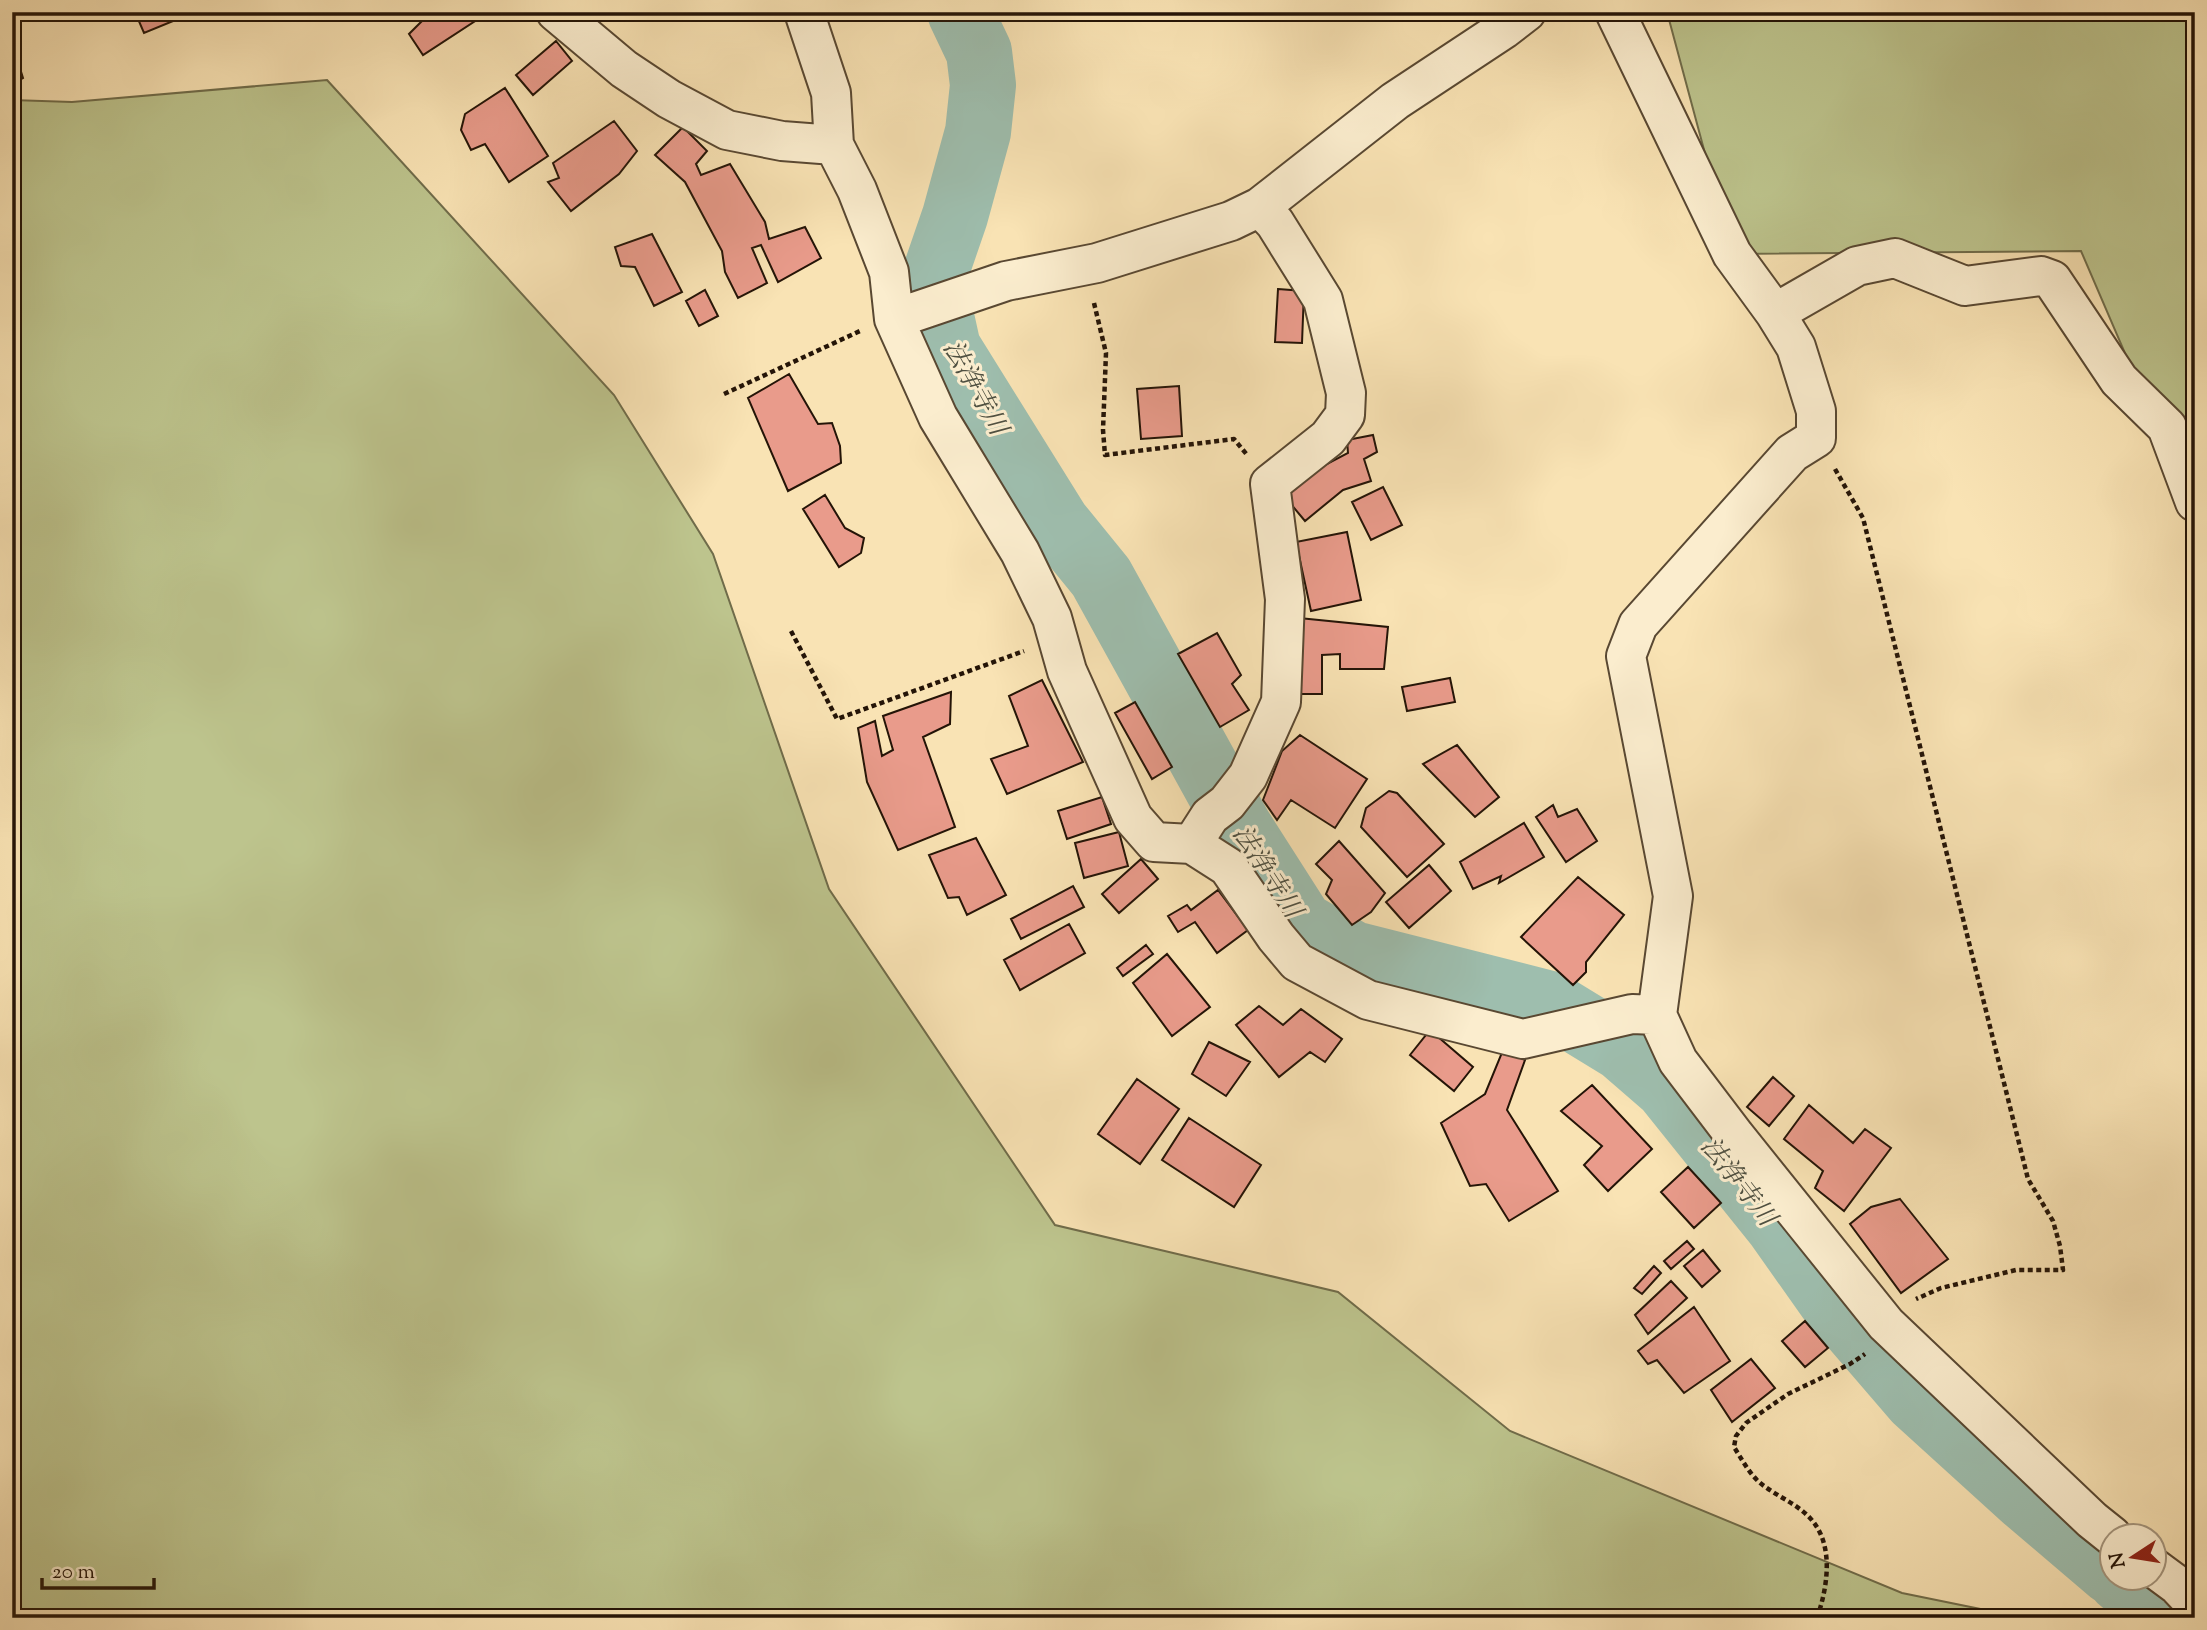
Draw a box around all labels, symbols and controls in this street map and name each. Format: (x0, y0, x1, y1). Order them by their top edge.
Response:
water label: 法浄寺川 (932, 334, 1017, 445)
water label: 法浄寺川 (1222, 819, 1311, 929)
water label: 法浄寺川 (1690, 1130, 1785, 1237)
north arrow (2098, 1522, 2168, 1592)
scale bar (42, 1546, 154, 1590)
text: N (2104, 1550, 2134, 1570)
text: 20 m (52, 1558, 95, 1588)

